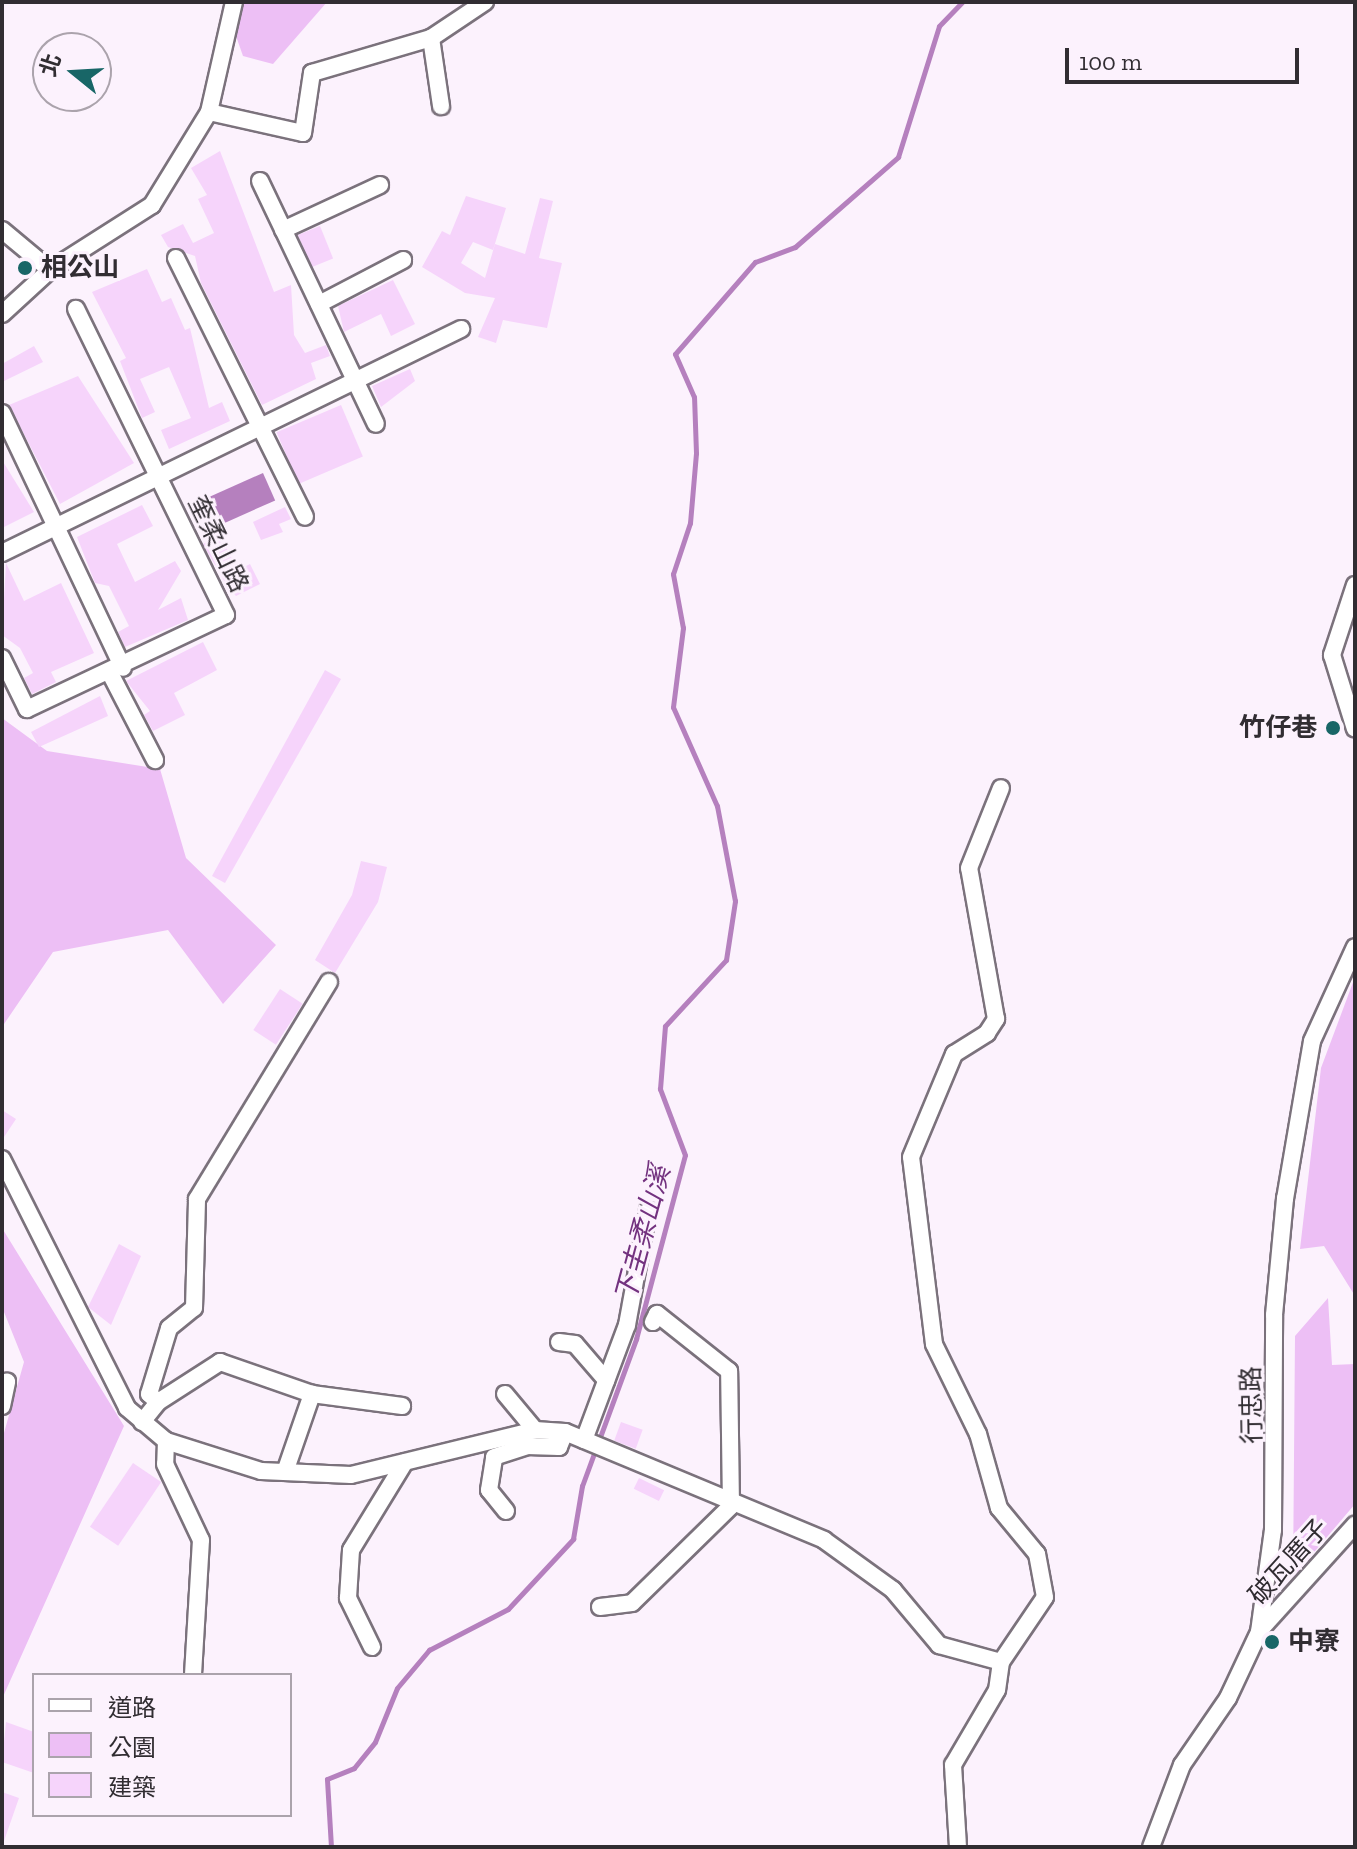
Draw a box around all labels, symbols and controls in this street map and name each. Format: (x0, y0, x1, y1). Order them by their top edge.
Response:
north arrow (32, 32, 112, 112)
scale bar (1069, 32, 1303, 82)
text: 100 m (1079, 47, 1142, 76)
text: 北 (34, 50, 67, 80)
place label: 相公山 (41, 252, 119, 284)
marker: 相公山 (16, 259, 34, 277)
street label: 奎柔山路 (181, 490, 255, 598)
place label: 竹仔巷 (1239, 712, 1317, 744)
marker: 竹仔巷 (1324, 719, 1342, 737)
water label: 下圭柔山溪 (609, 1162, 677, 1306)
street label: 行忠路 (1236, 1366, 1268, 1444)
street label: 破瓦厝子 (1243, 1513, 1335, 1611)
place label: 中寮 (1288, 1626, 1340, 1658)
marker: 中寮 (1263, 1633, 1281, 1651)
legend (32, 1673, 292, 1817)
text: 道路 (108, 1693, 156, 1722)
text: 公園 (108, 1733, 156, 1762)
text: 建築 (108, 1773, 156, 1802)

